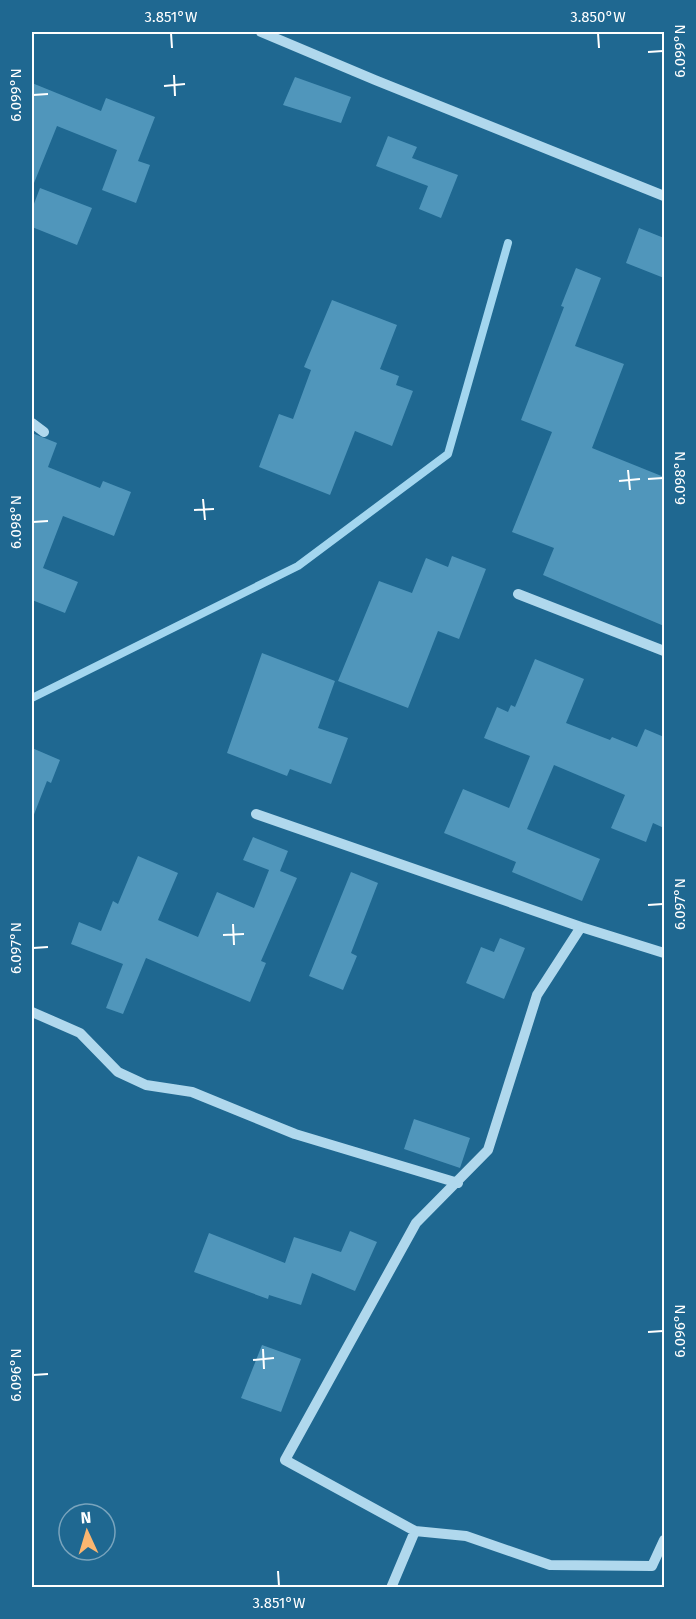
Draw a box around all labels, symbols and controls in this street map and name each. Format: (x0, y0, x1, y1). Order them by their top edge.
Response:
text: 3.851°W (145, 8, 198, 26)
text: 3.850°W (570, 8, 626, 26)
text: 6.099°N (671, 24, 689, 78)
text: 6.099°N (7, 68, 25, 122)
text: 6.098°N (671, 451, 689, 505)
text: 6.098°N (7, 495, 25, 549)
text: 6.097°N (671, 878, 689, 930)
text: 6.097°N (7, 922, 25, 974)
text: 6.096°N (671, 1304, 689, 1358)
text: 6.096°N (7, 1348, 25, 1402)
north arrow (57, 1502, 117, 1562)
text: N (80, 1508, 92, 1527)
text: 3.851°W (253, 1594, 306, 1612)

